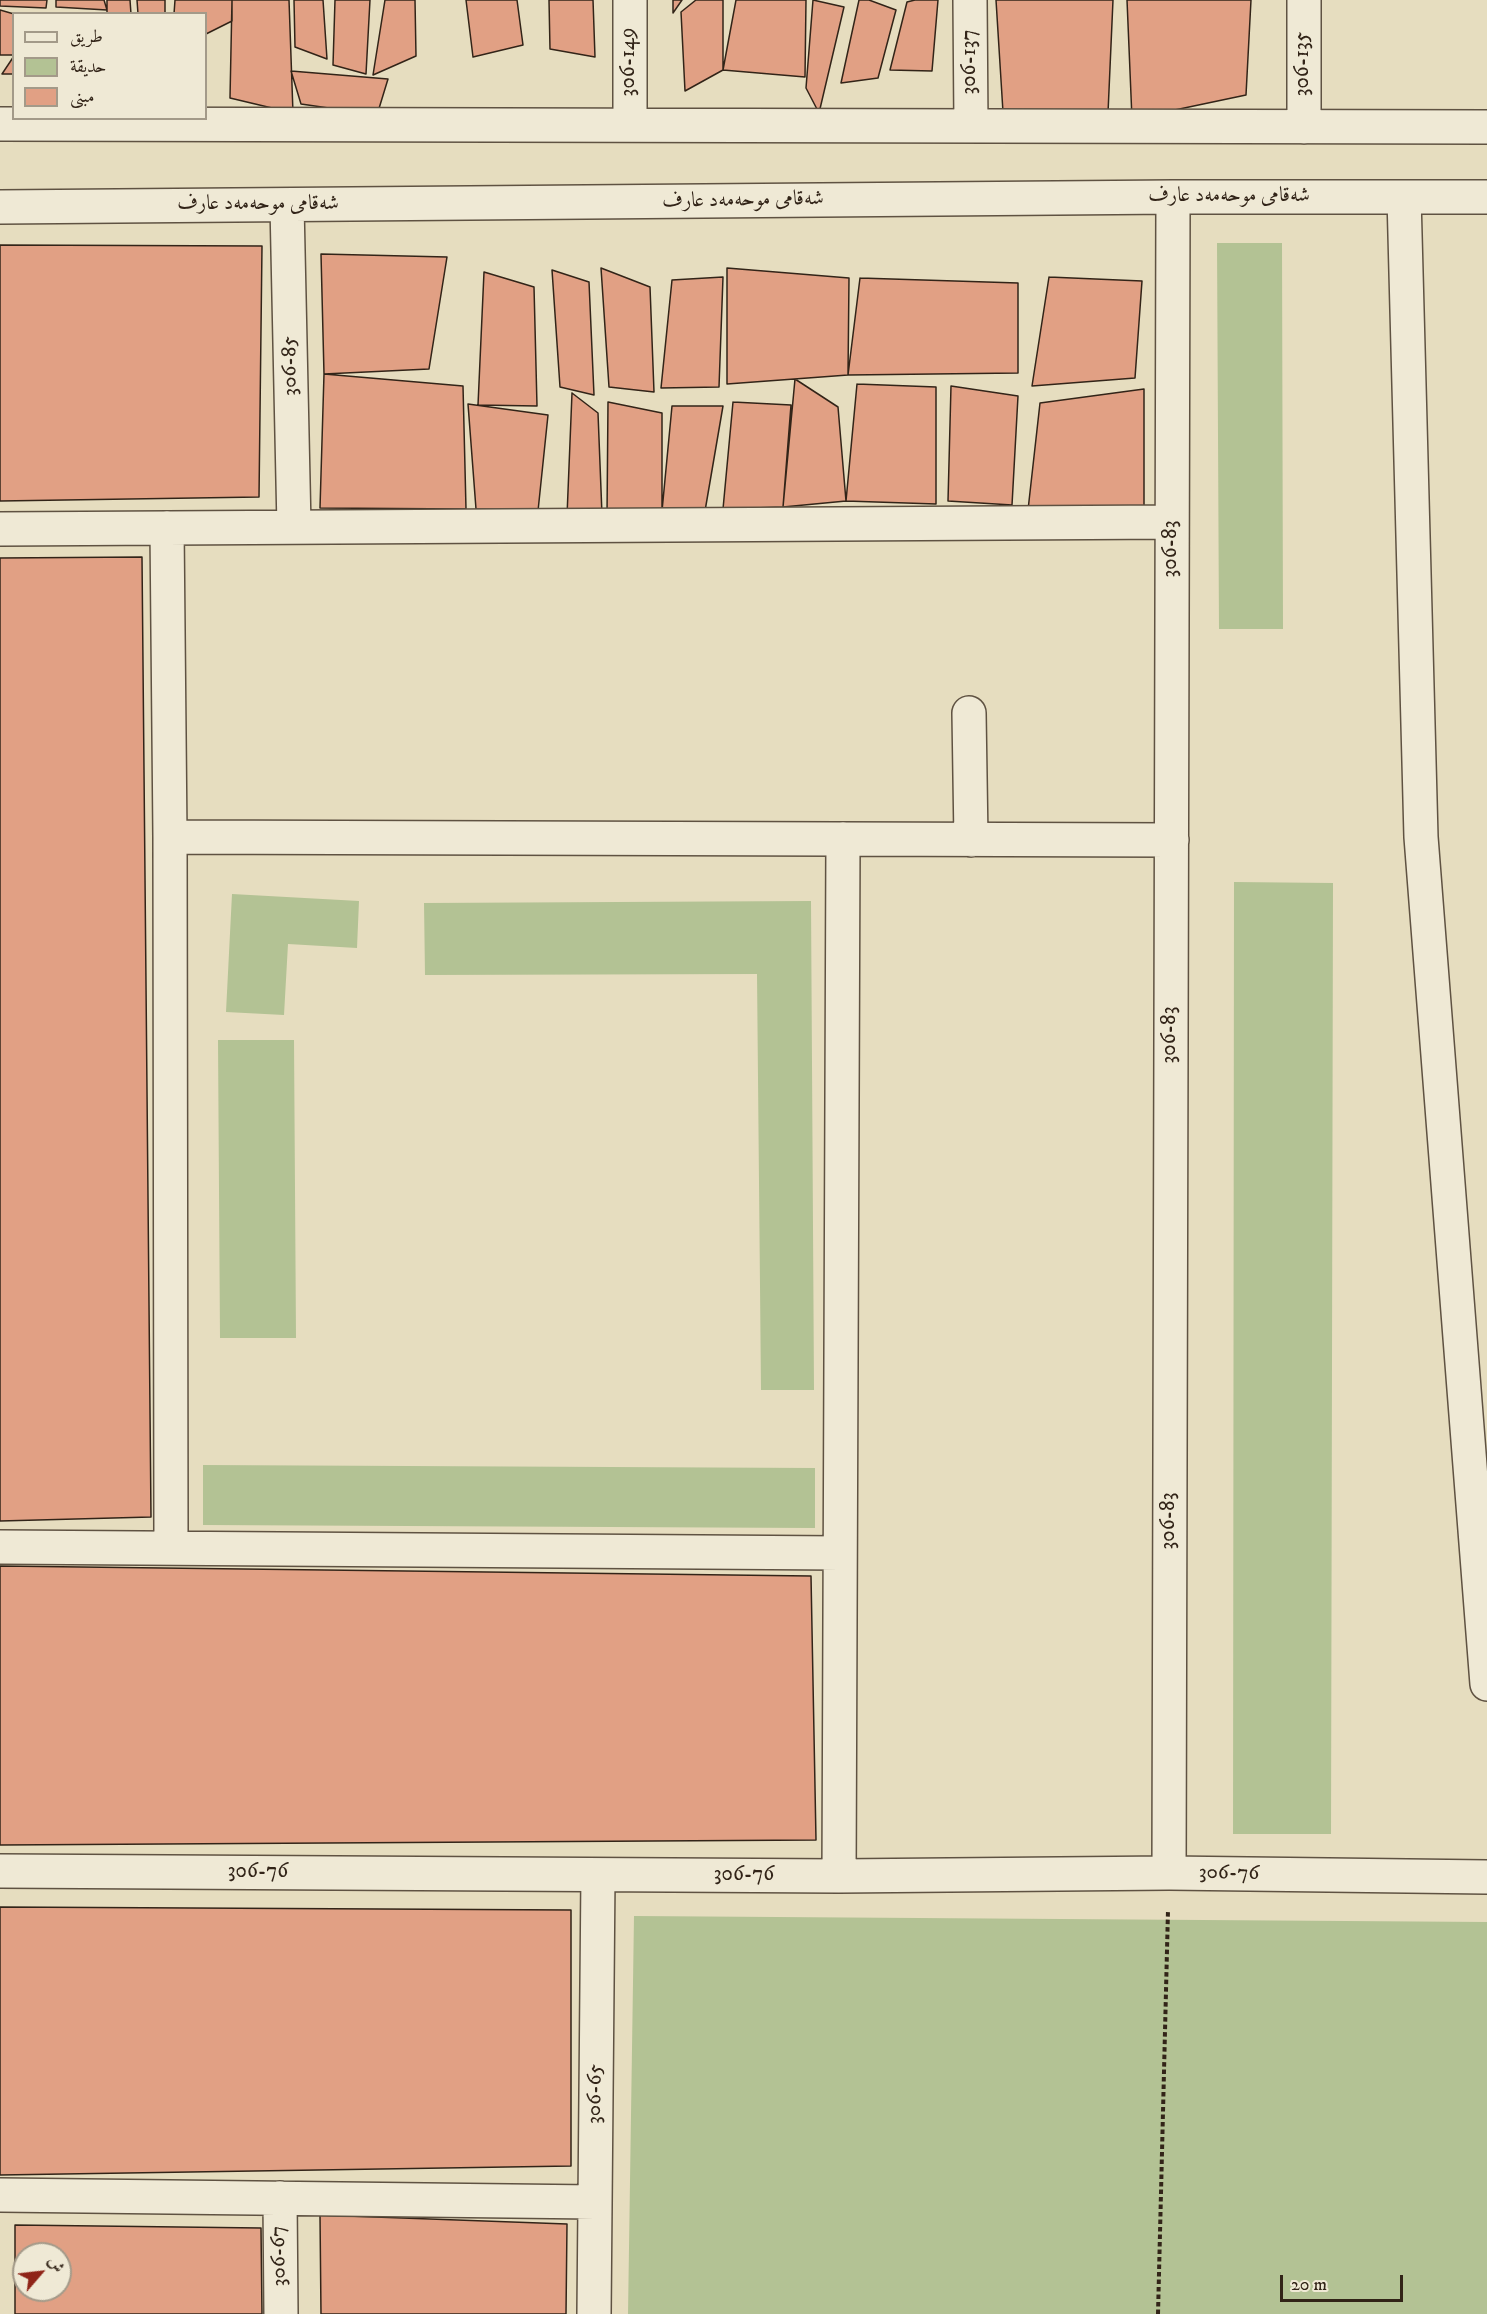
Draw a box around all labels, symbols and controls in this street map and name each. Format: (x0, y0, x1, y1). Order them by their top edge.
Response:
legend (12, 12, 207, 120)
text: طريق (70, 26, 103, 48)
street label: 306-149 (617, 28, 643, 96)
street label: 306-137 (958, 29, 984, 95)
street label: 306-135 (1291, 32, 1317, 96)
text: حديقة (70, 56, 106, 78)
text: مبنى (70, 86, 95, 108)
street label: شەقامی موحەمەد عارف (1148, 184, 1310, 210)
street label: شەقامی موحەمەد عارف (662, 187, 824, 215)
street label: شەقامی موحەمەد عارف (177, 192, 339, 218)
street label: 306-85 (278, 336, 304, 396)
street label: 306-83 (1159, 521, 1185, 577)
street label: 306-83 (1158, 1007, 1184, 1063)
street label: 306-83 (1157, 1493, 1183, 1549)
street label: 306-76 (228, 1860, 288, 1886)
street label: 306-76 (1199, 1861, 1259, 1887)
street label: 306-76 (714, 1863, 774, 1889)
street label: 306-65 (583, 2064, 609, 2124)
street label: 306-67 (267, 2225, 293, 2287)
north arrow (12, 2242, 72, 2302)
text: ش (44, 2253, 69, 2276)
scale bar (1283, 2263, 1406, 2301)
text: 20 m (1291, 2274, 1327, 2296)

